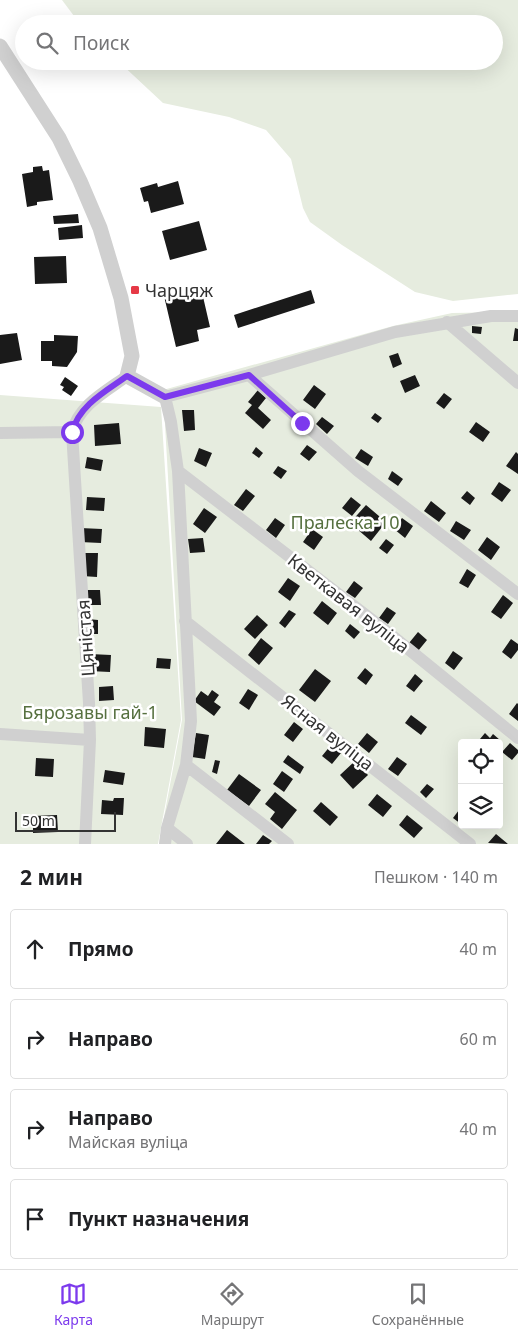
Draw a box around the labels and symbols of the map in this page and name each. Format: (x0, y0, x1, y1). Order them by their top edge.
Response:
place label: Чарцяж (145, 278, 213, 302)
marker: Чарцяж (129, 284, 141, 296)
route end (291, 412, 314, 435)
route start (61, 421, 84, 444)
park label: Пралеска-10 (290, 510, 400, 534)
street label: Кветкавая вуліца (283, 548, 415, 658)
street label: Цяністая (70, 599, 100, 677)
street label: Ясная вуліца (277, 688, 379, 776)
park label: Бярозавы гай-1 (22, 700, 158, 724)
scale bar (15, 809, 116, 832)

